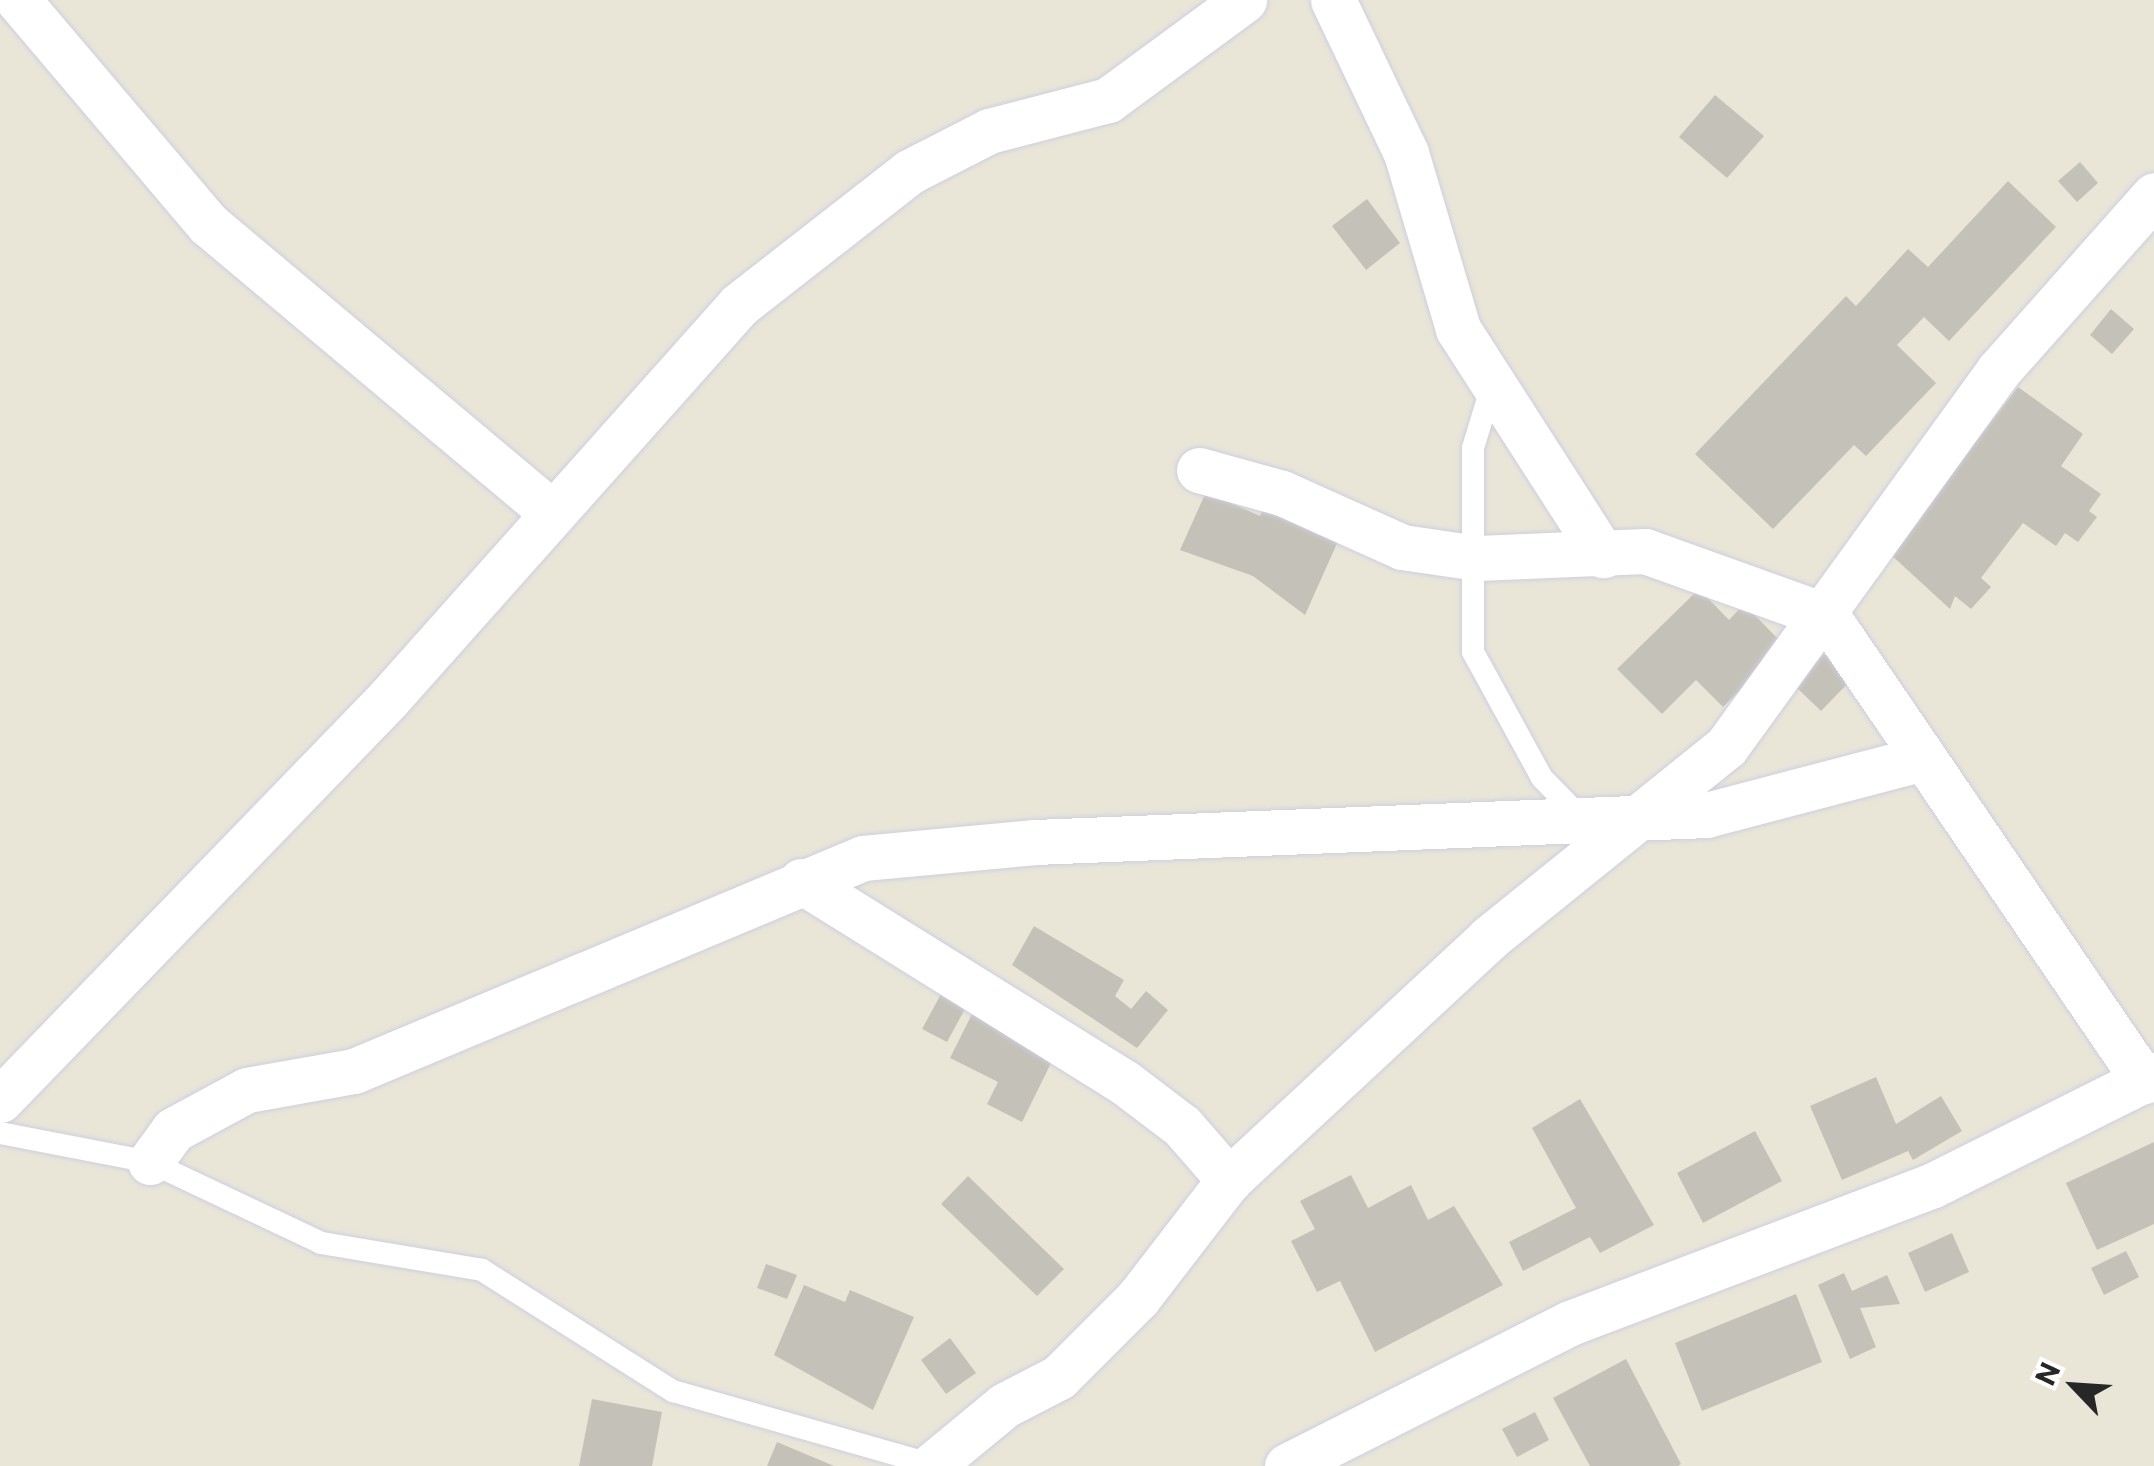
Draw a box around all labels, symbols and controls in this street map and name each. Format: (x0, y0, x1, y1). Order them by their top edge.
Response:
north arrow (2024, 1336, 2124, 1436)
text: N (2027, 1357, 2067, 1390)

